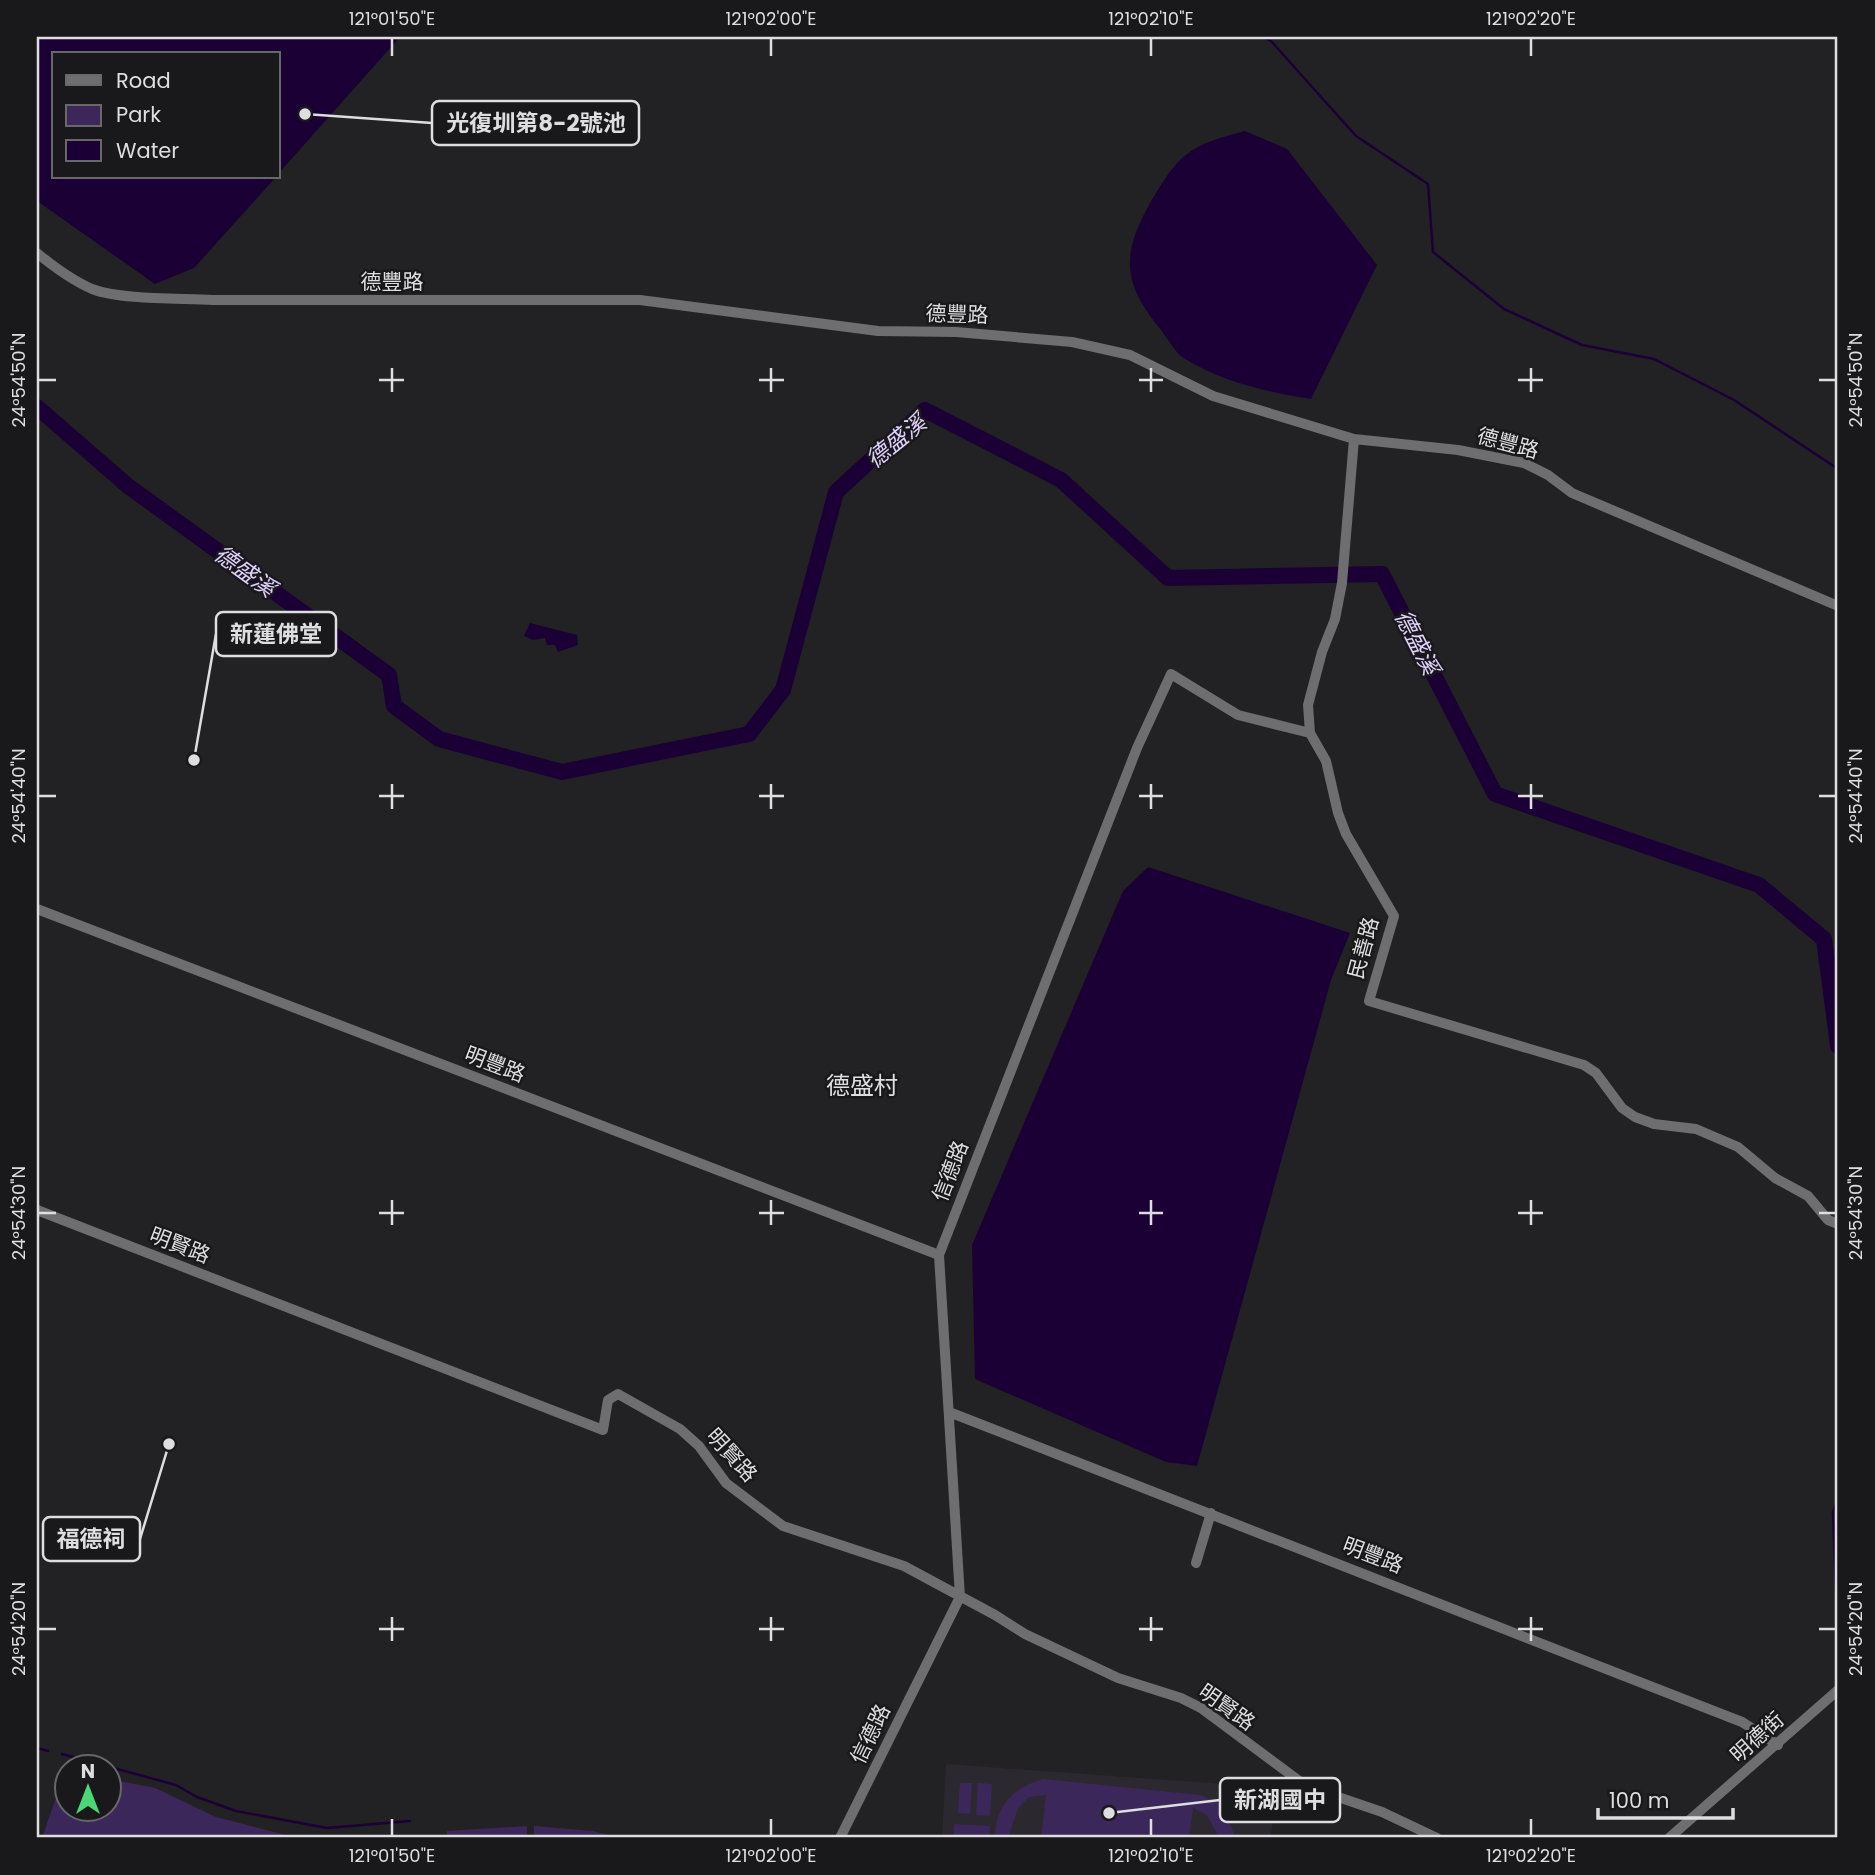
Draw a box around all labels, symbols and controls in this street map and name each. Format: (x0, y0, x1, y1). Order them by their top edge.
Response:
text: 121°01'50"E (349, 6, 435, 31)
text: 121°02'00"E (726, 6, 816, 31)
text: 121°02'10"E (1108, 6, 1194, 31)
text: 121°02'20"E (1486, 6, 1576, 31)
legend (52, 52, 280, 178)
text: Road (116, 66, 171, 95)
text: Park (116, 100, 161, 129)
callout: 光復圳第8-2號池 (432, 101, 639, 145)
text: 光復圳第8-2號池 (446, 107, 626, 139)
text: Water (116, 136, 179, 165)
street label: 德豐路 (361, 267, 424, 296)
street label: 德豐路 (925, 298, 989, 330)
text: 24°54'50"N (6, 332, 31, 428)
text: 24°54'50"N (1843, 332, 1868, 428)
water label: 德盛溪 (859, 405, 935, 475)
street label: 德豐路 (1474, 421, 1542, 465)
water label: 德盛溪 (208, 538, 285, 606)
water label: 德盛溪 (1387, 604, 1448, 683)
callout: 新蓮佛堂 (216, 612, 336, 656)
text: 新蓮佛堂 (230, 618, 322, 650)
text: 24°54'40"N (6, 748, 31, 844)
text: 24°54'40"N (1843, 748, 1868, 844)
street label: 民善路 (1341, 914, 1385, 982)
street label: 明豐路 (460, 1039, 530, 1089)
district label: 德盛村 (826, 1069, 898, 1102)
street label: 信德路 (925, 1136, 975, 1206)
text: 24°54'30"N (6, 1166, 31, 1260)
text: 24°54'30"N (1843, 1166, 1868, 1260)
street label: 明賢路 (145, 1220, 215, 1270)
street label: 明賢路 (700, 1422, 764, 1488)
callout: 福德祠 (43, 1517, 140, 1561)
text: 福德祠 (57, 1523, 126, 1555)
street label: 明豐路 (1338, 1530, 1408, 1580)
text: 24°54'20"N (6, 1582, 31, 1676)
text: 24°54'20"N (1843, 1582, 1868, 1676)
street label: 明賢路 (1193, 1677, 1261, 1737)
street label: 信德路 (843, 1699, 897, 1769)
street label: 明德街 (1724, 1705, 1790, 1769)
north arrow (52, 1752, 122, 1822)
text: N (81, 1758, 95, 1785)
scale bar (1598, 1777, 1733, 1821)
callout: 新湖國中 (1220, 1778, 1340, 1822)
text: 新湖國中 (1234, 1784, 1326, 1816)
text: 100 m (1609, 1786, 1669, 1815)
text: 121°01'50"E (349, 1843, 435, 1868)
text: 121°02'00"E (726, 1843, 816, 1868)
text: 121°02'10"E (1108, 1843, 1194, 1868)
text: 121°02'20"E (1486, 1843, 1576, 1868)

